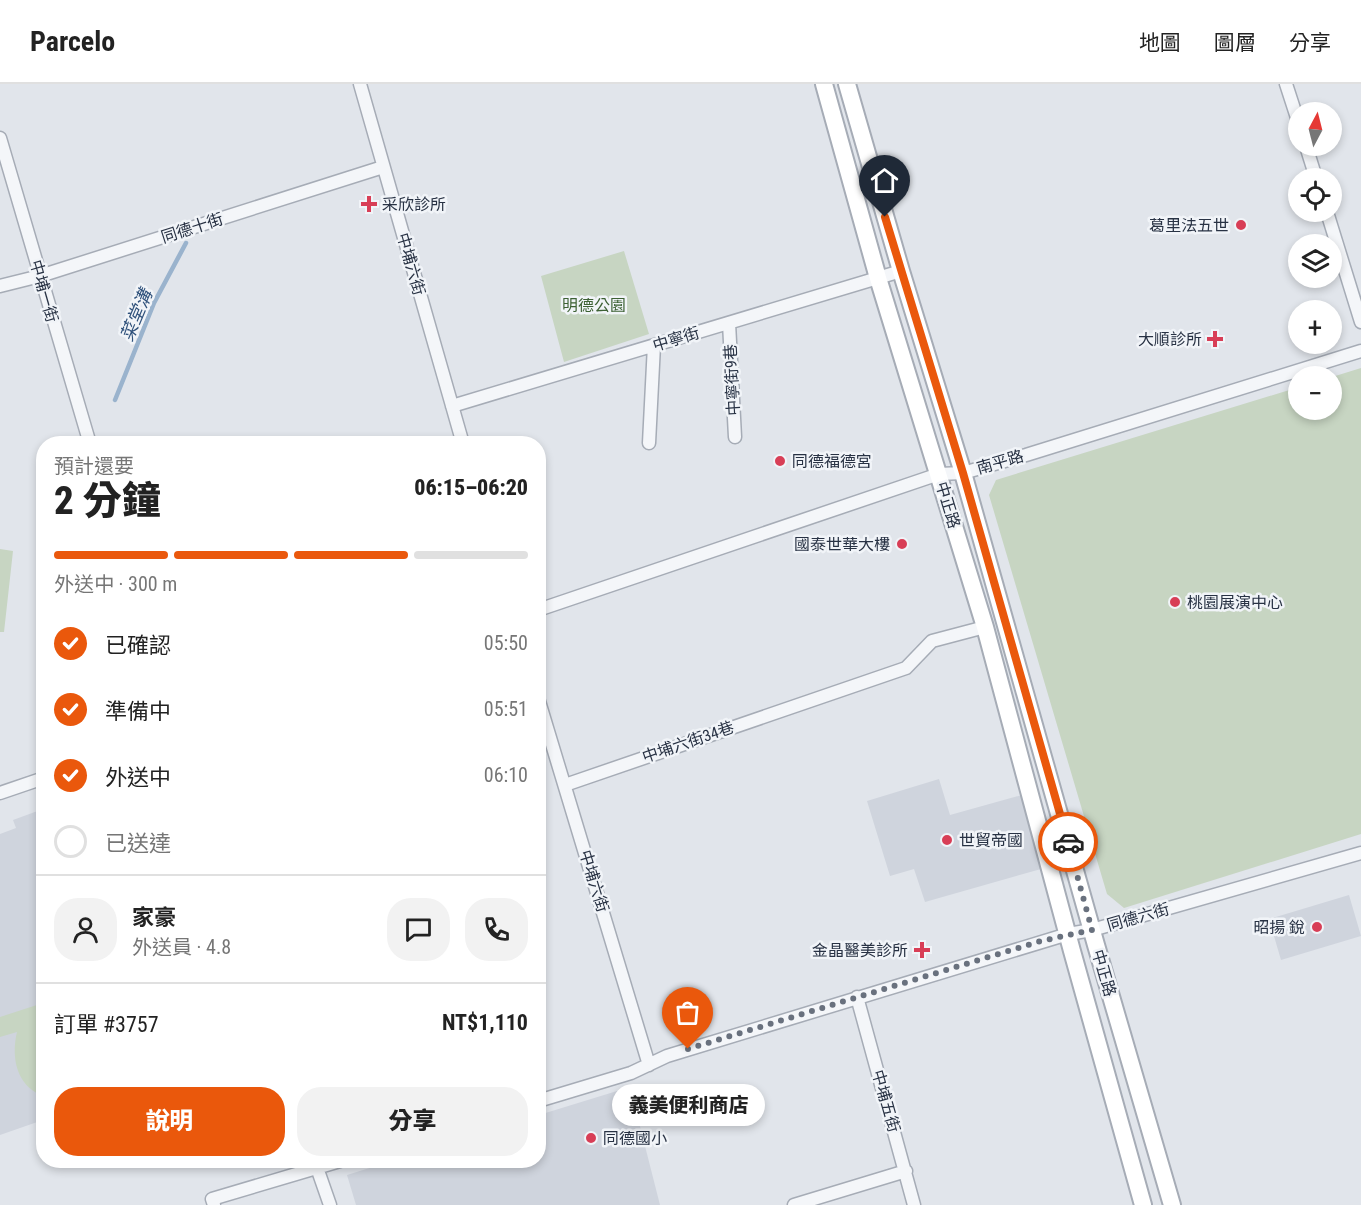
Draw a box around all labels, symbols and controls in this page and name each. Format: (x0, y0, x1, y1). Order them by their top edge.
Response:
text: Parcelo (30, 25, 115, 58)
text: 地圖 (1139, 31, 1181, 55)
text: 圖層 (1214, 31, 1256, 55)
text: 分享 (1289, 31, 1331, 55)
north arrow (1288, 102, 1342, 156)
map controls (1288, 102, 1342, 420)
pin (859, 155, 910, 217)
icon: home (868, 164, 901, 197)
button: locate (1288, 168, 1342, 222)
marker: 采欣診所 (360, 195, 378, 213)
place label: 采欣診所 (382, 195, 446, 214)
street label: 同德十街 (159, 209, 225, 247)
place label: 葛里法五世 (1149, 216, 1229, 235)
marker: 葛里法五世 (1234, 218, 1248, 232)
street label: 中埔六街 (393, 231, 429, 297)
button: layers (1288, 234, 1342, 288)
street label: 中埔一街 (26, 258, 62, 324)
water label: 菜堂溝 (116, 283, 157, 344)
park label: 明德公園 (562, 296, 626, 315)
button: + (1288, 300, 1342, 354)
street label: 中寧街 (650, 323, 702, 355)
place label: 大順診所 (1138, 330, 1202, 349)
marker: 大順診所 (1206, 330, 1224, 348)
street label: 中寧街9巷 (721, 344, 743, 416)
button: − (1288, 366, 1342, 420)
street label: 南平路 (974, 446, 1026, 478)
place label: 同德福德宮 (792, 452, 872, 471)
text: 預計還要 (54, 454, 134, 478)
marker: 同德福德宮 (773, 454, 787, 468)
text: 06:15–06:20 (414, 475, 528, 500)
text: 2 分鐘 (54, 478, 161, 524)
street label: 中正路 (932, 479, 964, 531)
place label: 國泰世華大樓 (794, 535, 890, 554)
marker: 國泰世華大樓 (895, 537, 909, 551)
text: 外送中 · 300 m (54, 572, 177, 596)
place label: 桃園展演中心 (1187, 593, 1283, 612)
marker: 桃園展演中心 (1168, 595, 1182, 609)
icon: check (54, 627, 87, 660)
text: 05:50 (484, 631, 528, 655)
text: 已確認 (105, 633, 171, 658)
icon: check (54, 693, 87, 726)
text: 05:51 (484, 697, 528, 721)
text: 準備中 (105, 699, 171, 724)
street label: 中埔六街34巷 (640, 717, 736, 767)
icon: check (54, 759, 87, 792)
text: 06:10 (484, 763, 528, 787)
text: 外送中 (105, 765, 171, 790)
courier (1038, 812, 1098, 872)
icon: car (1052, 826, 1085, 859)
text: 已送達 (105, 831, 171, 856)
place label: 世貿帝國 (959, 831, 1023, 850)
marker: 世貿帝國 (940, 833, 954, 847)
street label: 中埔六街 (576, 848, 612, 914)
button: person (54, 898, 117, 961)
button: chat (387, 898, 450, 961)
button: phone (465, 898, 528, 961)
street label: 同德六街 (1105, 899, 1171, 935)
text: 家豪 (132, 905, 176, 930)
place label: 昭揚 銳 (1253, 918, 1305, 937)
marker: 昭揚 銳 (1310, 920, 1324, 934)
text: 外送員 · 4.8 (132, 935, 231, 959)
place label: 金晶醫美診所 (812, 941, 908, 960)
marker: 金晶醫美診所 (913, 941, 931, 959)
street label: 中正路 (1088, 947, 1120, 999)
pin (662, 987, 713, 1049)
icon: bag (671, 996, 704, 1029)
text: NT$1,110 (442, 1010, 528, 1035)
text: 訂單 #3757 (54, 1012, 159, 1037)
street label: 中埔五街 (868, 1068, 904, 1134)
callout: 義美便利商店 (612, 1085, 764, 1127)
button: 說明 (54, 1087, 285, 1156)
button: 分享 (297, 1087, 528, 1156)
text: 義美便利商店 (629, 1093, 749, 1117)
place label: 同德國小 (603, 1129, 667, 1148)
marker: 同德國小 (584, 1131, 598, 1145)

